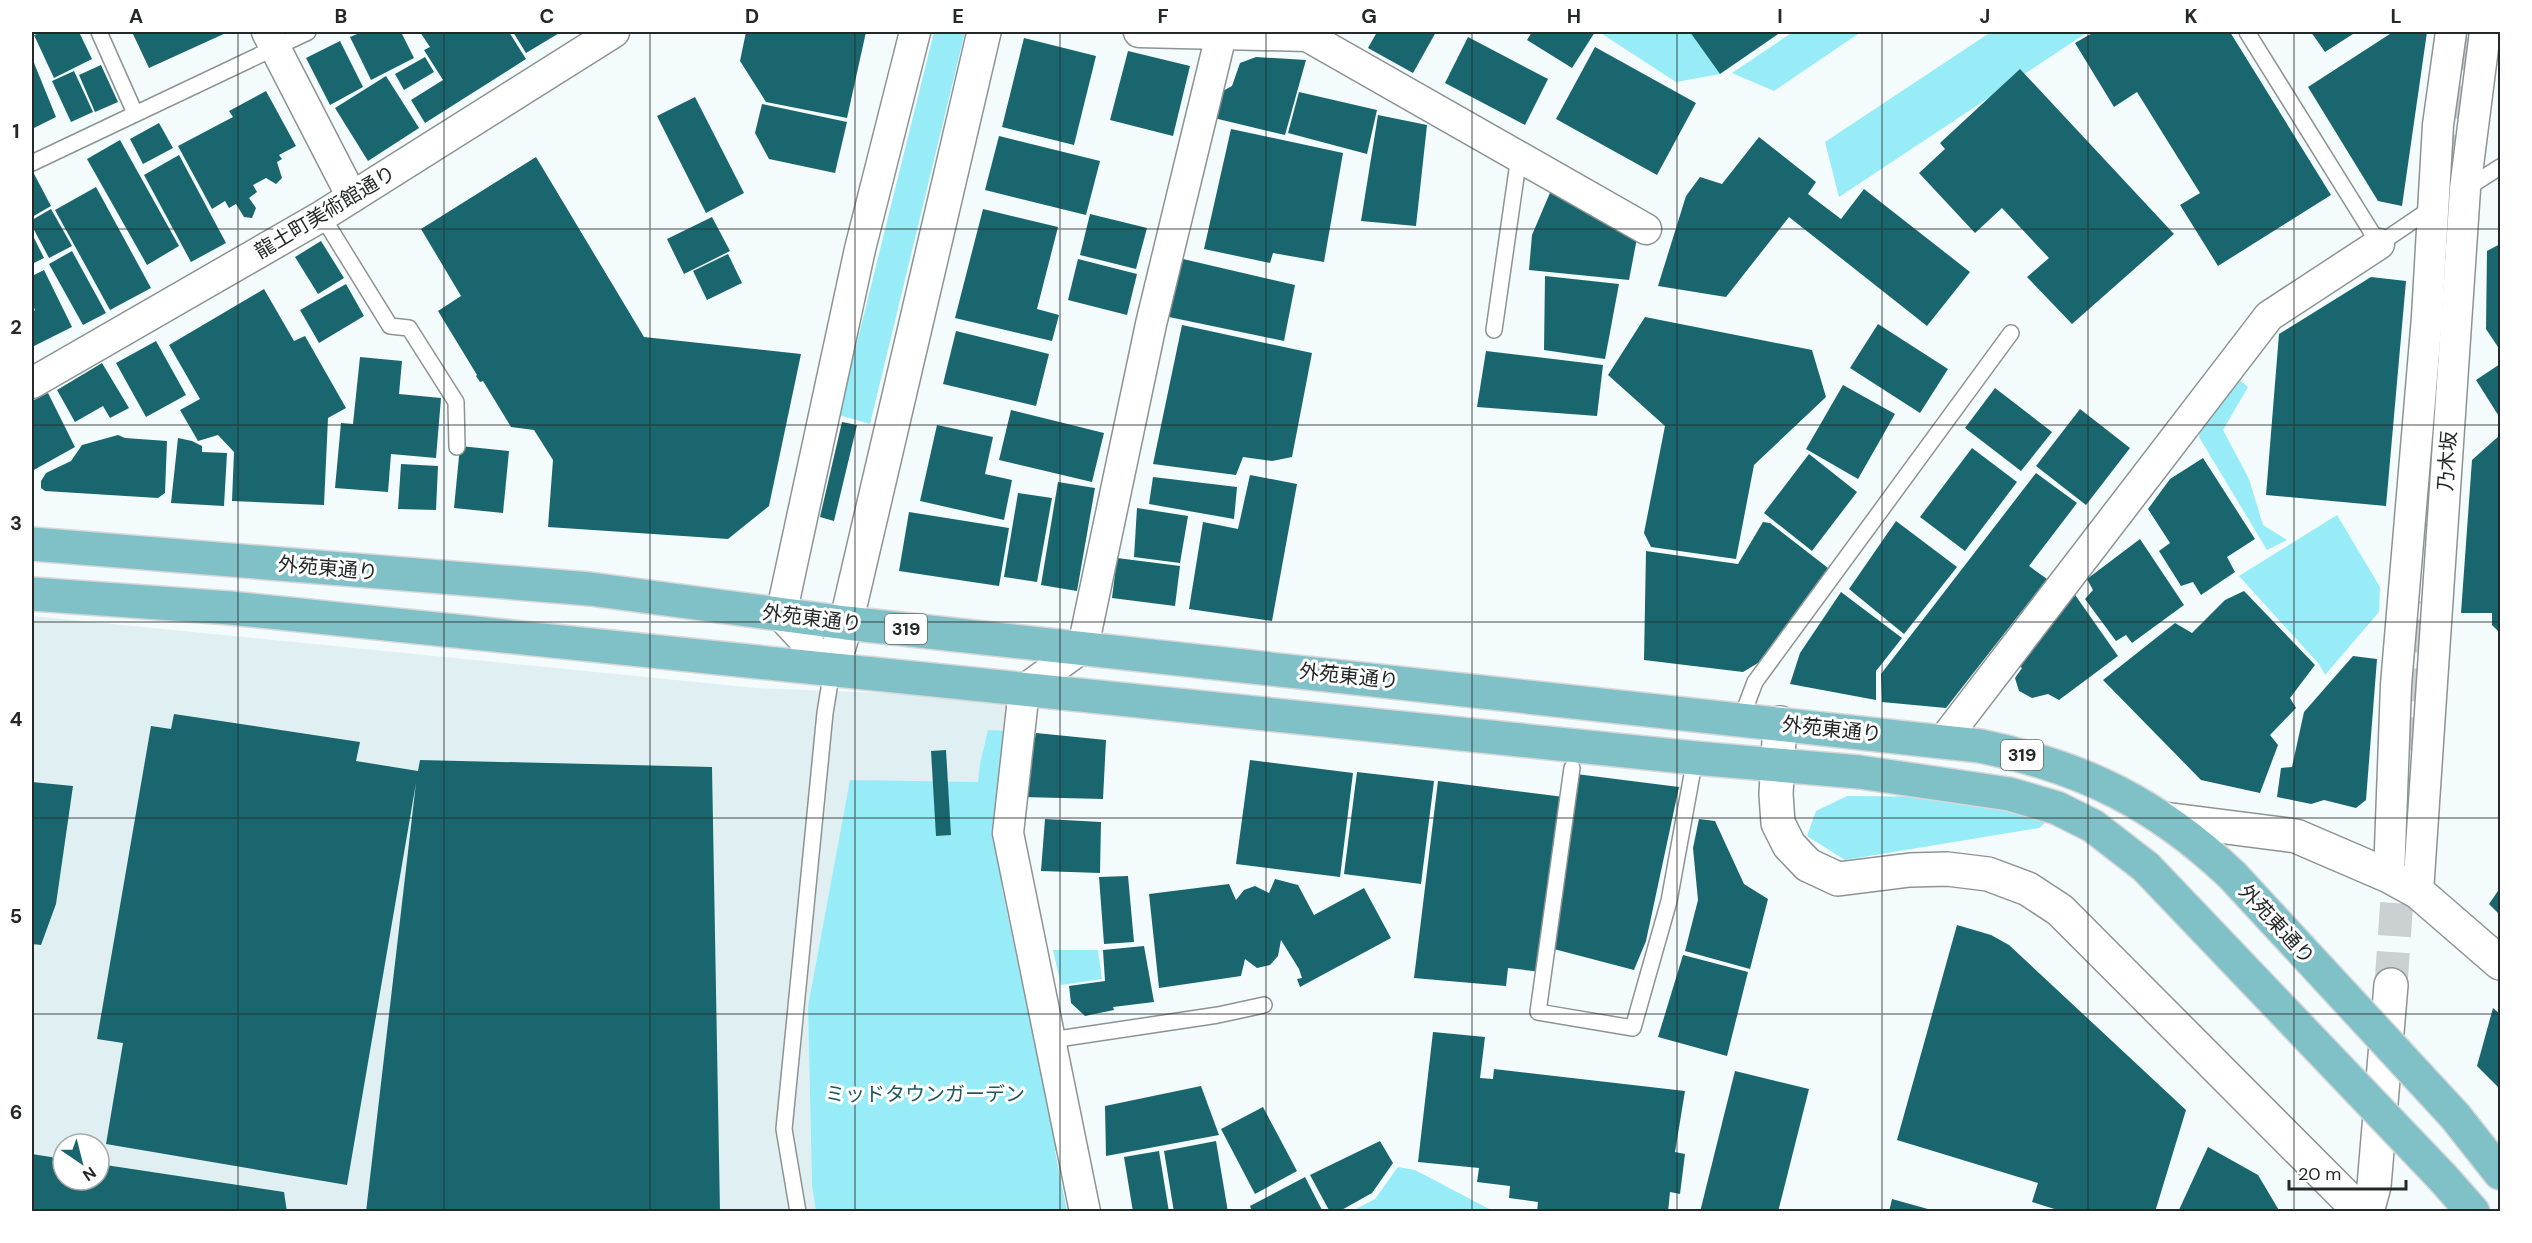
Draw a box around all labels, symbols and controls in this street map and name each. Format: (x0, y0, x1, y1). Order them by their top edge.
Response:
text: A (129, 3, 143, 29)
text: B (335, 3, 347, 29)
text: C (540, 3, 554, 29)
text: D (745, 3, 759, 29)
text: E (952, 3, 964, 29)
text: F (1157, 3, 1169, 29)
text: G (1361, 3, 1377, 29)
text: H (1567, 3, 1581, 29)
text: I (1777, 3, 1783, 29)
text: J (1980, 3, 1990, 29)
text: K (2184, 3, 2198, 29)
text: L (2390, 3, 2402, 29)
text: 1 (12, 118, 20, 144)
street label: 龍土町美術館通り (250, 160, 400, 264)
text: 2 (10, 314, 22, 340)
street label: 乃木坂 (2432, 430, 2462, 492)
text: 3 (10, 510, 22, 536)
street label: 外苑東通り (277, 551, 379, 585)
street label: 外苑東通り (761, 599, 863, 637)
road number: 319 (885, 614, 927, 644)
street label: 外苑東通り (1298, 658, 1400, 694)
text: 4 (10, 706, 23, 732)
street label: 外苑東通り (1781, 711, 1883, 747)
road number: 319 (2001, 740, 2043, 770)
street label: 外苑東通り (2233, 879, 2321, 969)
text: 5 (10, 903, 22, 929)
park label: ミッドタウンガーデン (825, 1081, 1025, 1107)
text: 6 (10, 1099, 22, 1125)
north arrow (51, 1132, 111, 1192)
scale bar (2289, 1153, 2406, 1191)
text: N (79, 1162, 100, 1186)
text: 20 m (2298, 1162, 2341, 1186)

